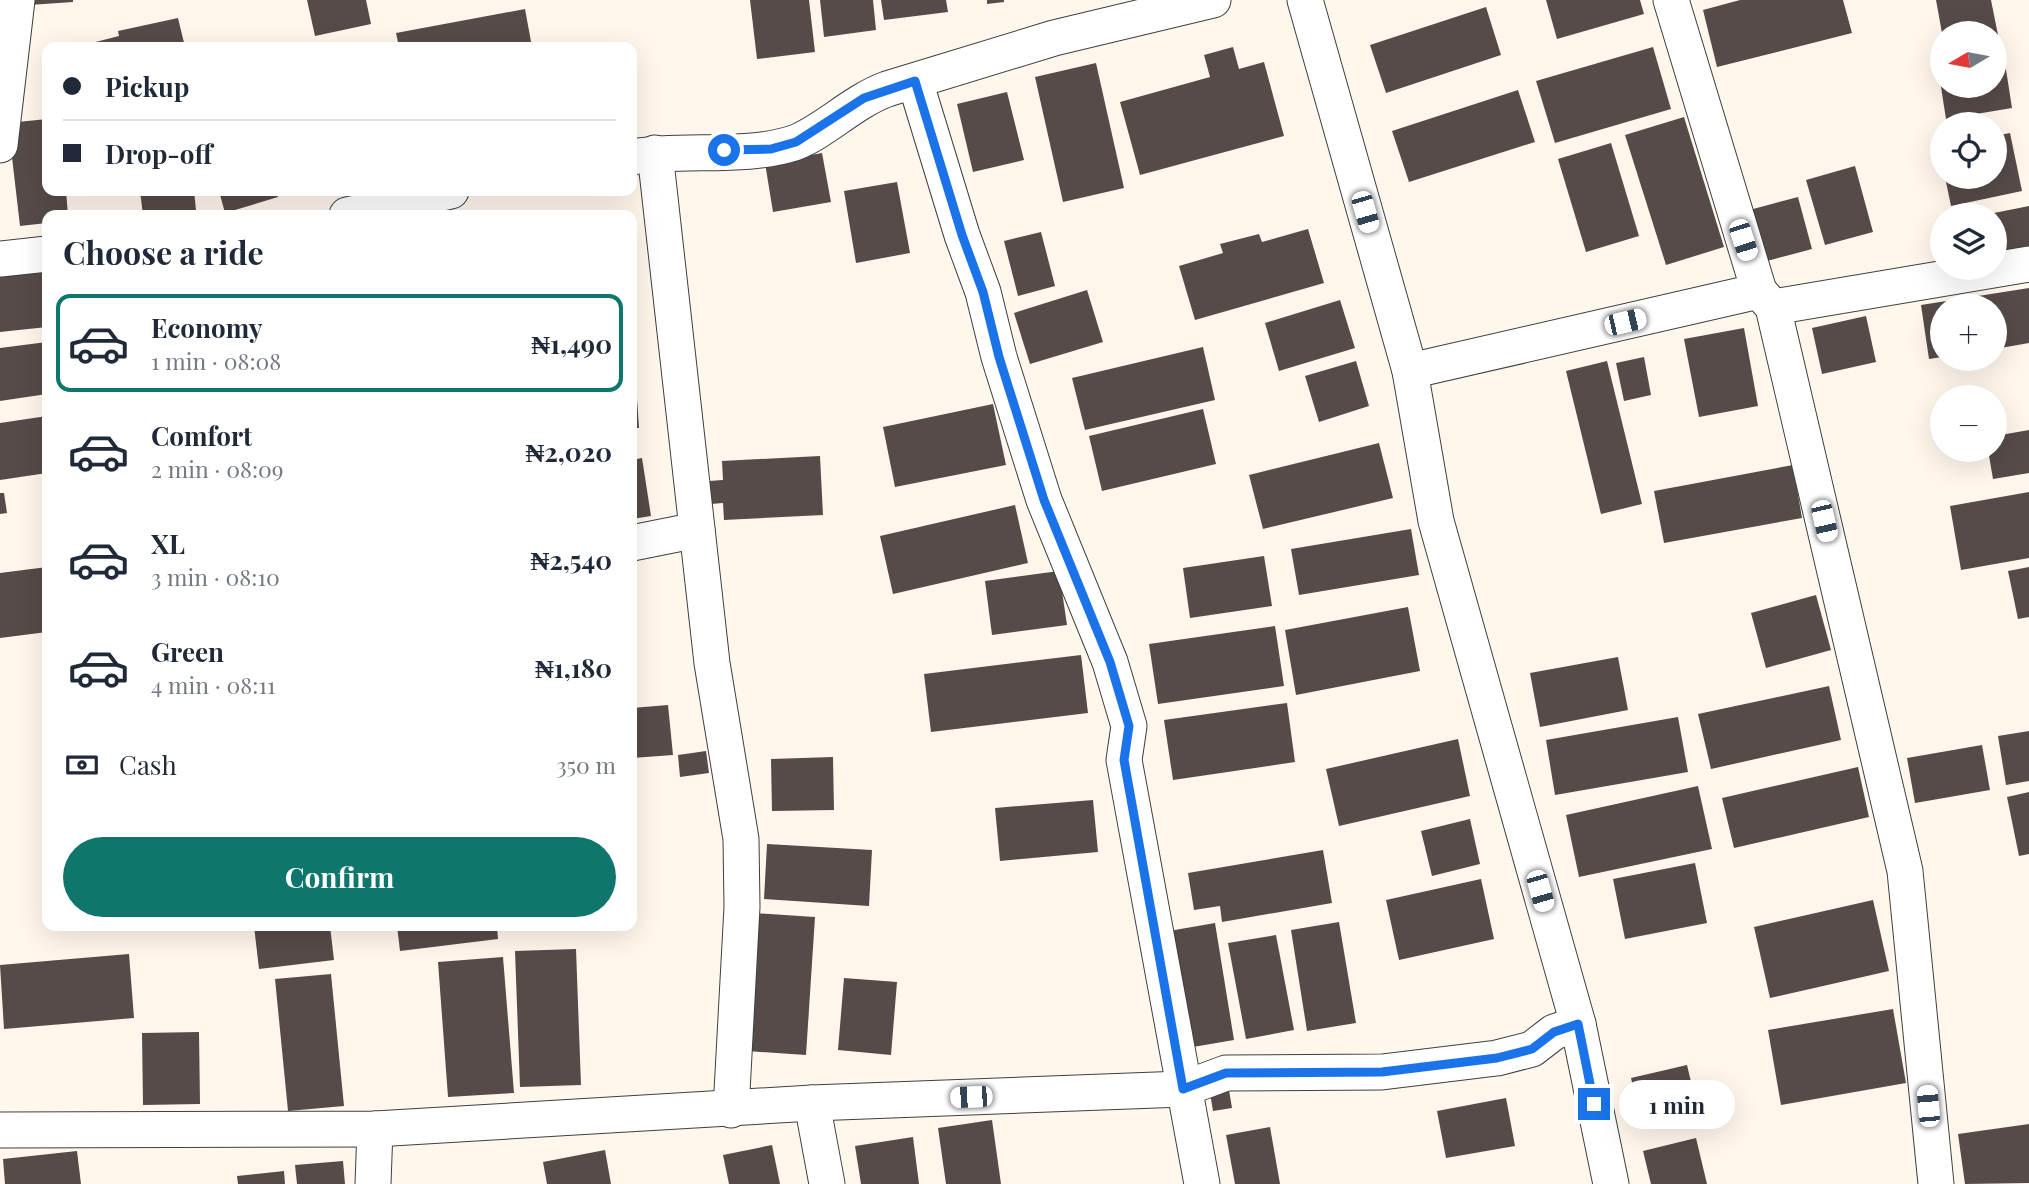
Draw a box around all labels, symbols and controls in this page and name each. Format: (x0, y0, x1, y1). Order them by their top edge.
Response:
north arrow (1930, 21, 2007, 98)
map controls (1930, 21, 2007, 462)
text: Pickup (105, 69, 189, 104)
button: locate (1930, 112, 2007, 189)
route start (708, 134, 740, 166)
text: Drop-off (105, 136, 212, 171)
car (1350, 189, 1381, 235)
button: layers (1930, 203, 2007, 280)
car (1727, 217, 1760, 263)
text: Choose a ride (63, 230, 264, 273)
button: + (1930, 294, 2007, 371)
car (1603, 307, 1648, 337)
text: Economy (151, 310, 262, 345)
icon: car (67, 312, 130, 375)
text: ₦1,490 (531, 326, 612, 361)
text: 1 min · 08:08 (151, 345, 281, 376)
button: − (1930, 385, 2007, 462)
text: Comfort (151, 418, 252, 453)
icon: car (67, 420, 130, 483)
text: ₦2,020 (525, 434, 612, 469)
text: 2 min · 08:09 (151, 453, 284, 484)
car (1810, 498, 1839, 544)
text: XL (151, 526, 185, 561)
icon: car (67, 528, 130, 591)
text: ₦2,540 (531, 542, 612, 577)
text: 3 min · 08:10 (151, 561, 280, 592)
text: Green (151, 634, 224, 669)
icon: car (67, 636, 130, 699)
text: ₦1,180 (535, 650, 612, 685)
text: 4 min · 08:11 (151, 669, 275, 700)
icon: cash (63, 746, 101, 784)
text: Cash (119, 747, 177, 782)
text: 350 m (556, 749, 616, 780)
button: Confirm (63, 837, 616, 917)
car (1525, 868, 1556, 914)
callout: 1 min (1618, 1080, 1734, 1128)
car (1916, 1084, 1941, 1128)
car (950, 1086, 993, 1108)
route end (1578, 1088, 1610, 1120)
text: 1 min (1649, 1089, 1705, 1120)

